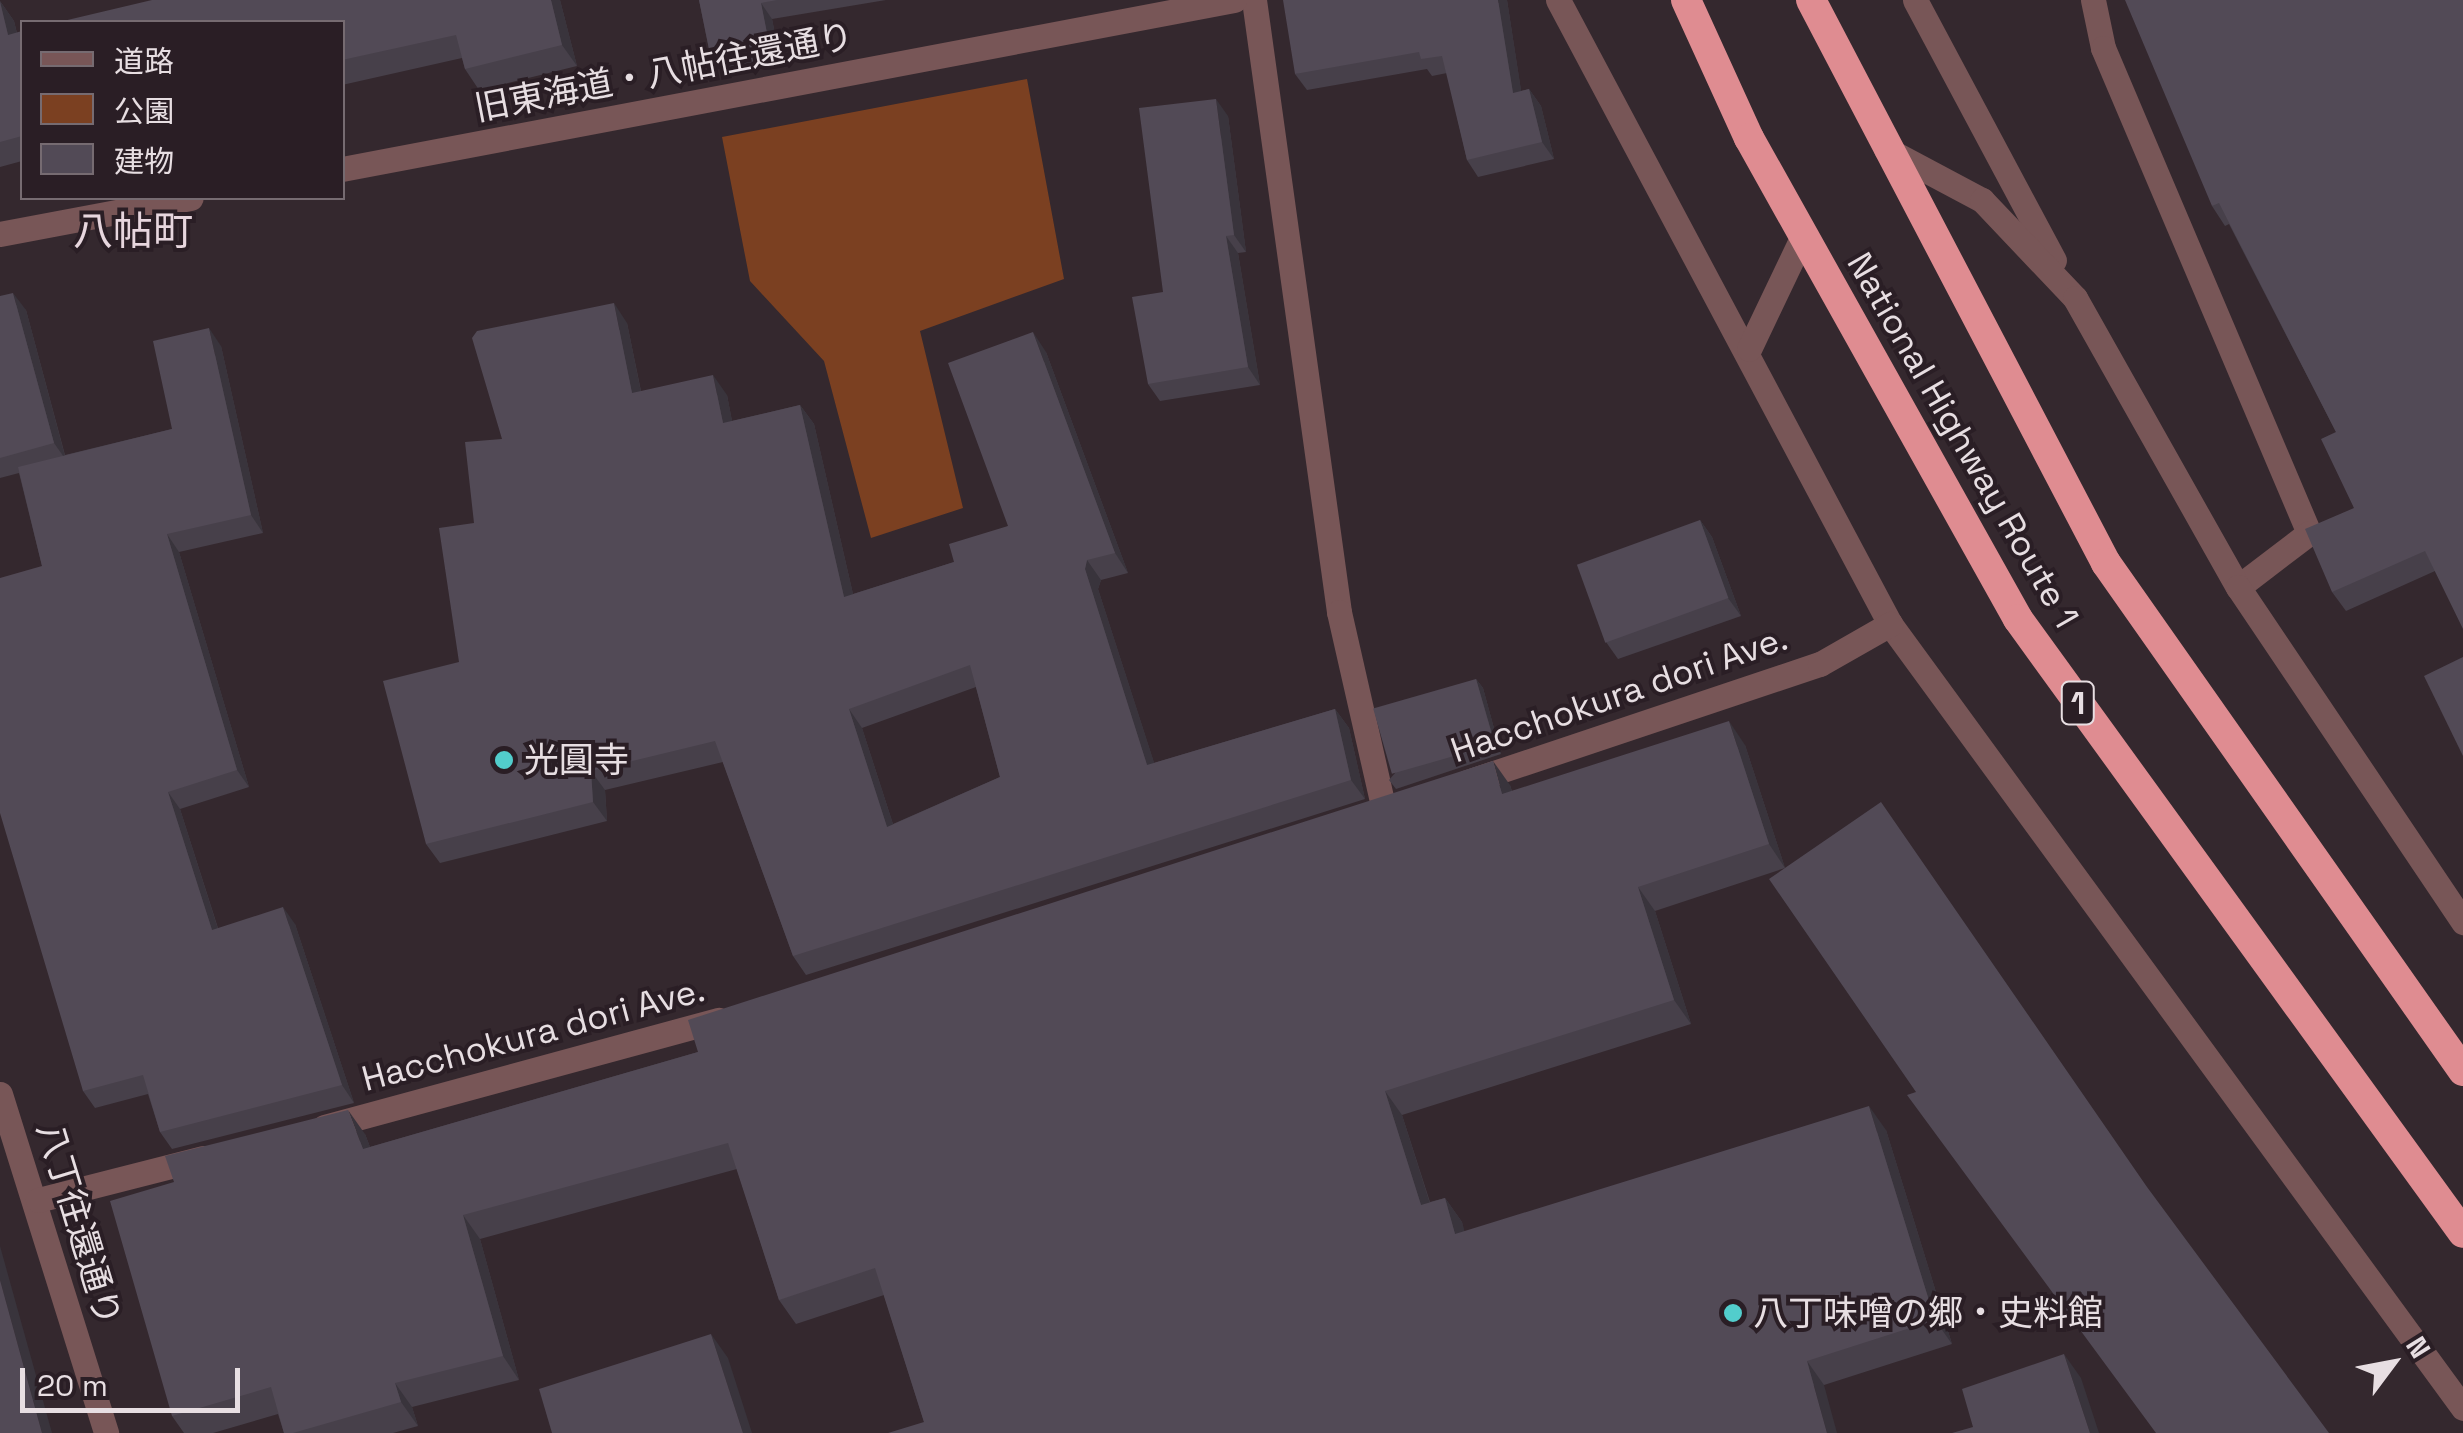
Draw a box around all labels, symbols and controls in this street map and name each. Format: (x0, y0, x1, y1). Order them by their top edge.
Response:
street label: 旧東海道・八帖往還通り (471, 15, 857, 129)
legend (20, 20, 345, 200)
text: 道路 (114, 42, 174, 81)
text: 公園 (114, 92, 174, 131)
text: 建物 (114, 142, 174, 181)
district label: 八帖町 (73, 208, 193, 256)
street label: National Highway Route 1 (1838, 245, 2088, 635)
street label: Hacchokura dori Ave. (1445, 617, 1793, 771)
road number: 1 (2060, 676, 2096, 730)
place label: 光圓寺 (524, 739, 629, 781)
marker: 光圓寺 (493, 749, 515, 771)
street label: Hacchokura dori Ave. (357, 968, 709, 1100)
street label: 八丁往還通り (28, 1117, 130, 1331)
place label: 八丁味噌の郷・史料館 (1753, 1292, 2103, 1334)
marker: 八丁味噌の郷・史料館 (1722, 1302, 1744, 1324)
north arrow (2343, 1313, 2443, 1413)
text: N (2398, 1330, 2439, 1365)
scale bar (25, 1348, 245, 1410)
text: 20 m (37, 1366, 108, 1405)

